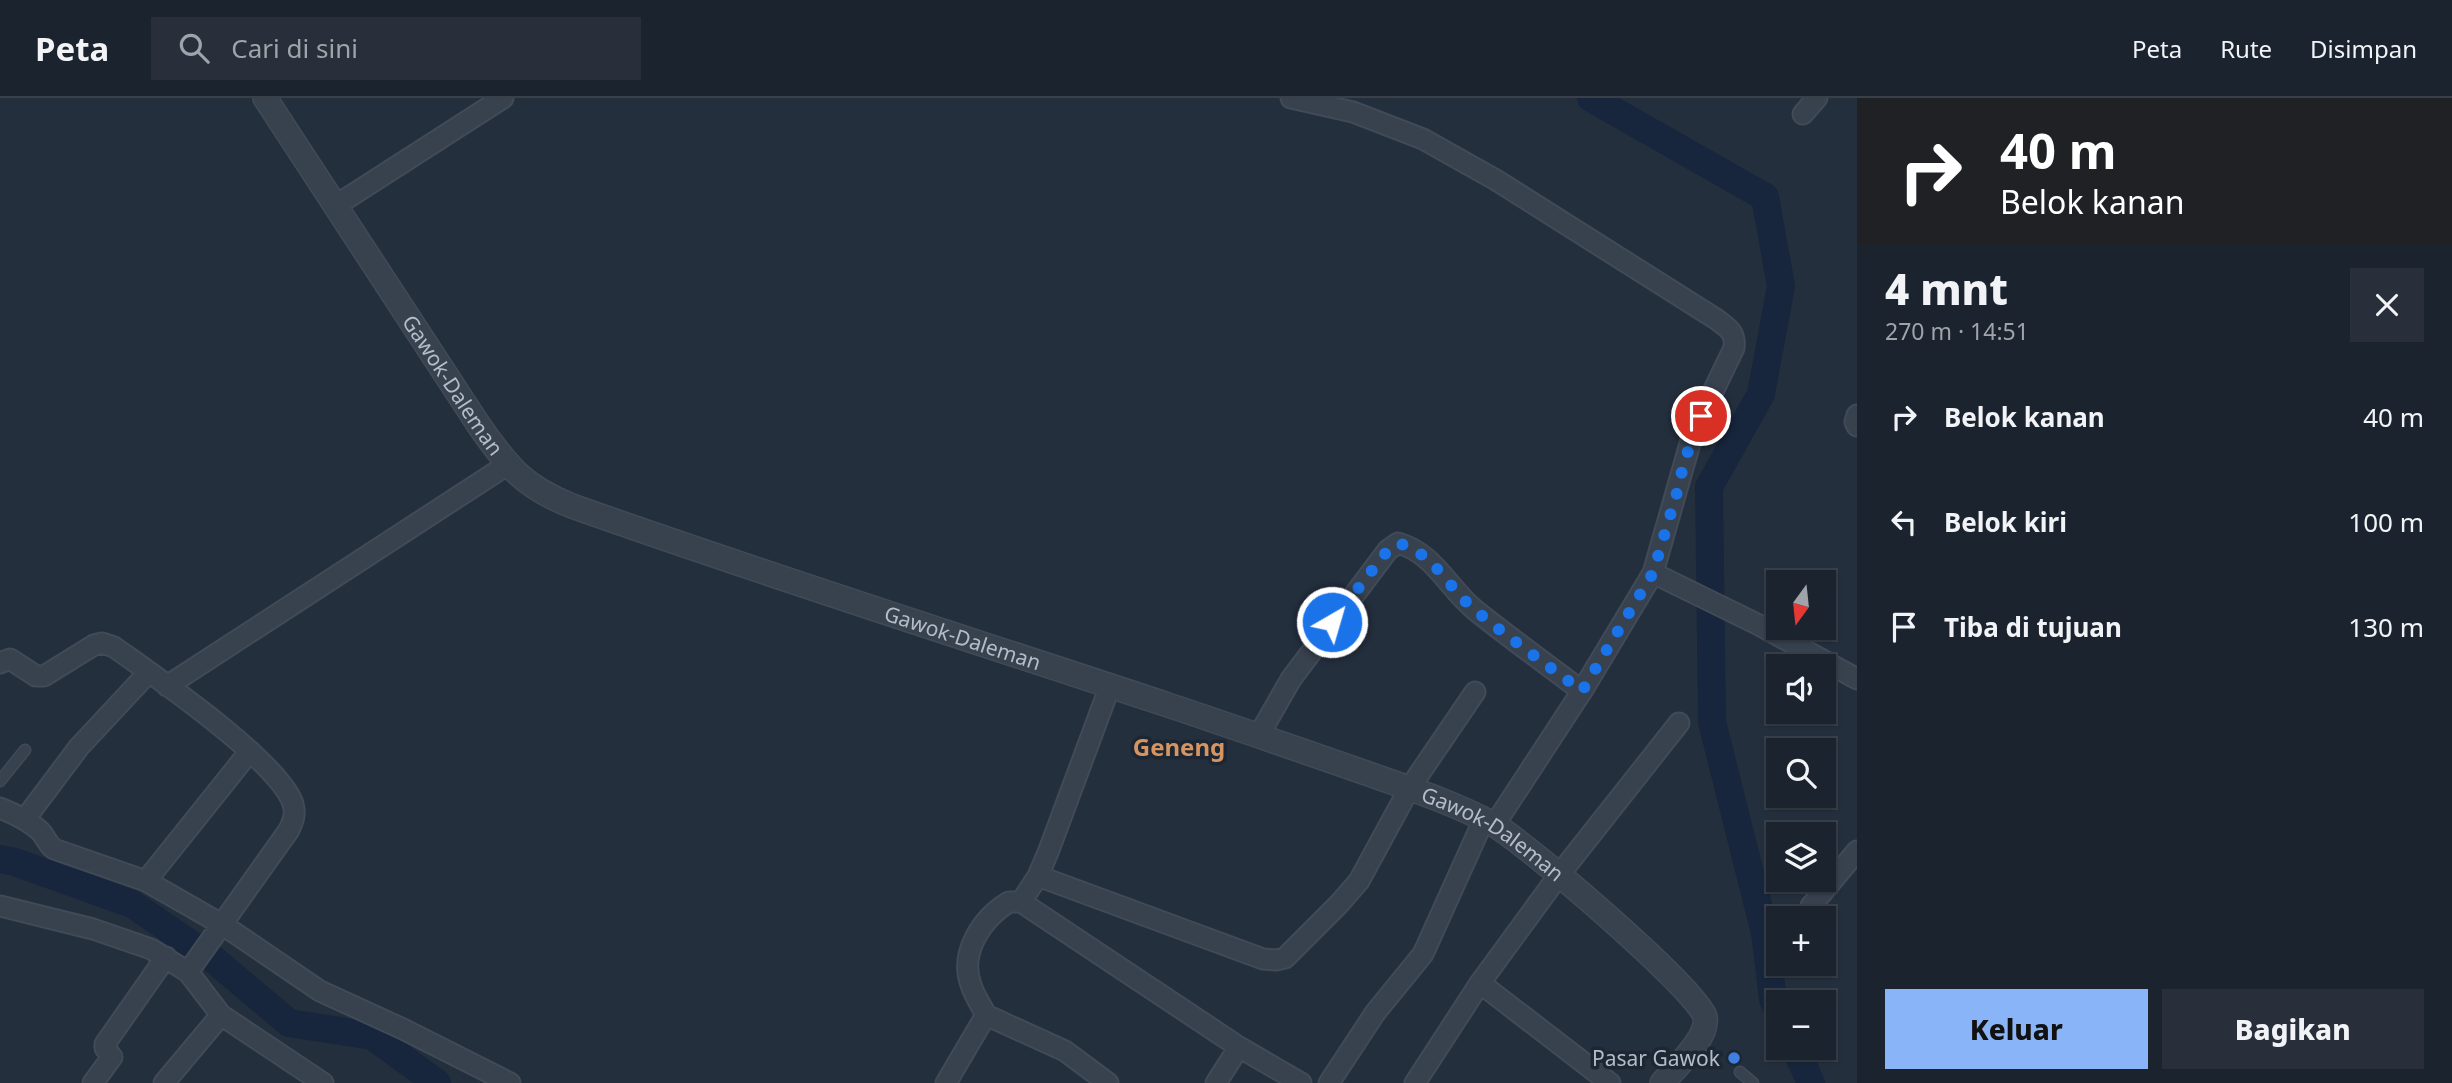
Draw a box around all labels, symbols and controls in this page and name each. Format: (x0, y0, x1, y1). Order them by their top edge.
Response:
search box (151, 17, 641, 80)
text: Peta (35, 26, 109, 71)
icon: search (175, 29, 213, 67)
text: Cari di sini (231, 30, 358, 66)
text: Peta (2132, 32, 2182, 65)
text: Rute (2220, 32, 2272, 65)
text: Disimpan (2310, 32, 2417, 65)
text: 40 m (2000, 117, 2117, 183)
icon: right (1885, 126, 1976, 217)
text: Belok kanan (2000, 180, 2184, 223)
text: 4 mnt (1885, 260, 2008, 317)
button: close (2350, 268, 2424, 342)
street label: Gawok-Daleman (396, 309, 510, 461)
text: 270 m · 14:51 (1885, 315, 2029, 347)
pin (1671, 386, 1731, 446)
icon: arrive (1682, 397, 1720, 435)
icon: right (1885, 398, 1923, 436)
text: Belok kanan (1944, 399, 2105, 435)
text: 40 m (2363, 399, 2424, 435)
icon: left (1885, 503, 1923, 541)
text: Belok kiri (1944, 504, 2067, 540)
text: 100 m (2348, 504, 2424, 540)
north arrow (1766, 570, 1836, 640)
map controls (1766, 570, 1836, 1060)
position arrow (1295, 585, 1369, 659)
street label: Gawok-Daleman (881, 599, 1045, 676)
icon: arrive (1885, 608, 1923, 646)
text: Tiba di tujuan (1944, 609, 2122, 645)
text: 130 m (2348, 609, 2424, 645)
button: sound (1766, 654, 1836, 724)
district label: Geneng (1133, 730, 1225, 763)
button: search (1766, 738, 1836, 808)
street label: Gawok-Daleman (1418, 780, 1570, 887)
button: layers (1766, 822, 1836, 892)
button: + (1766, 906, 1836, 976)
button: Keluar (1885, 989, 2148, 1069)
button: Bagikan (2162, 989, 2424, 1069)
button: − (1766, 990, 1836, 1060)
place label: Pasar Gawok (1592, 1044, 1721, 1072)
marker: Pasar Gawok (1726, 1050, 1742, 1066)

